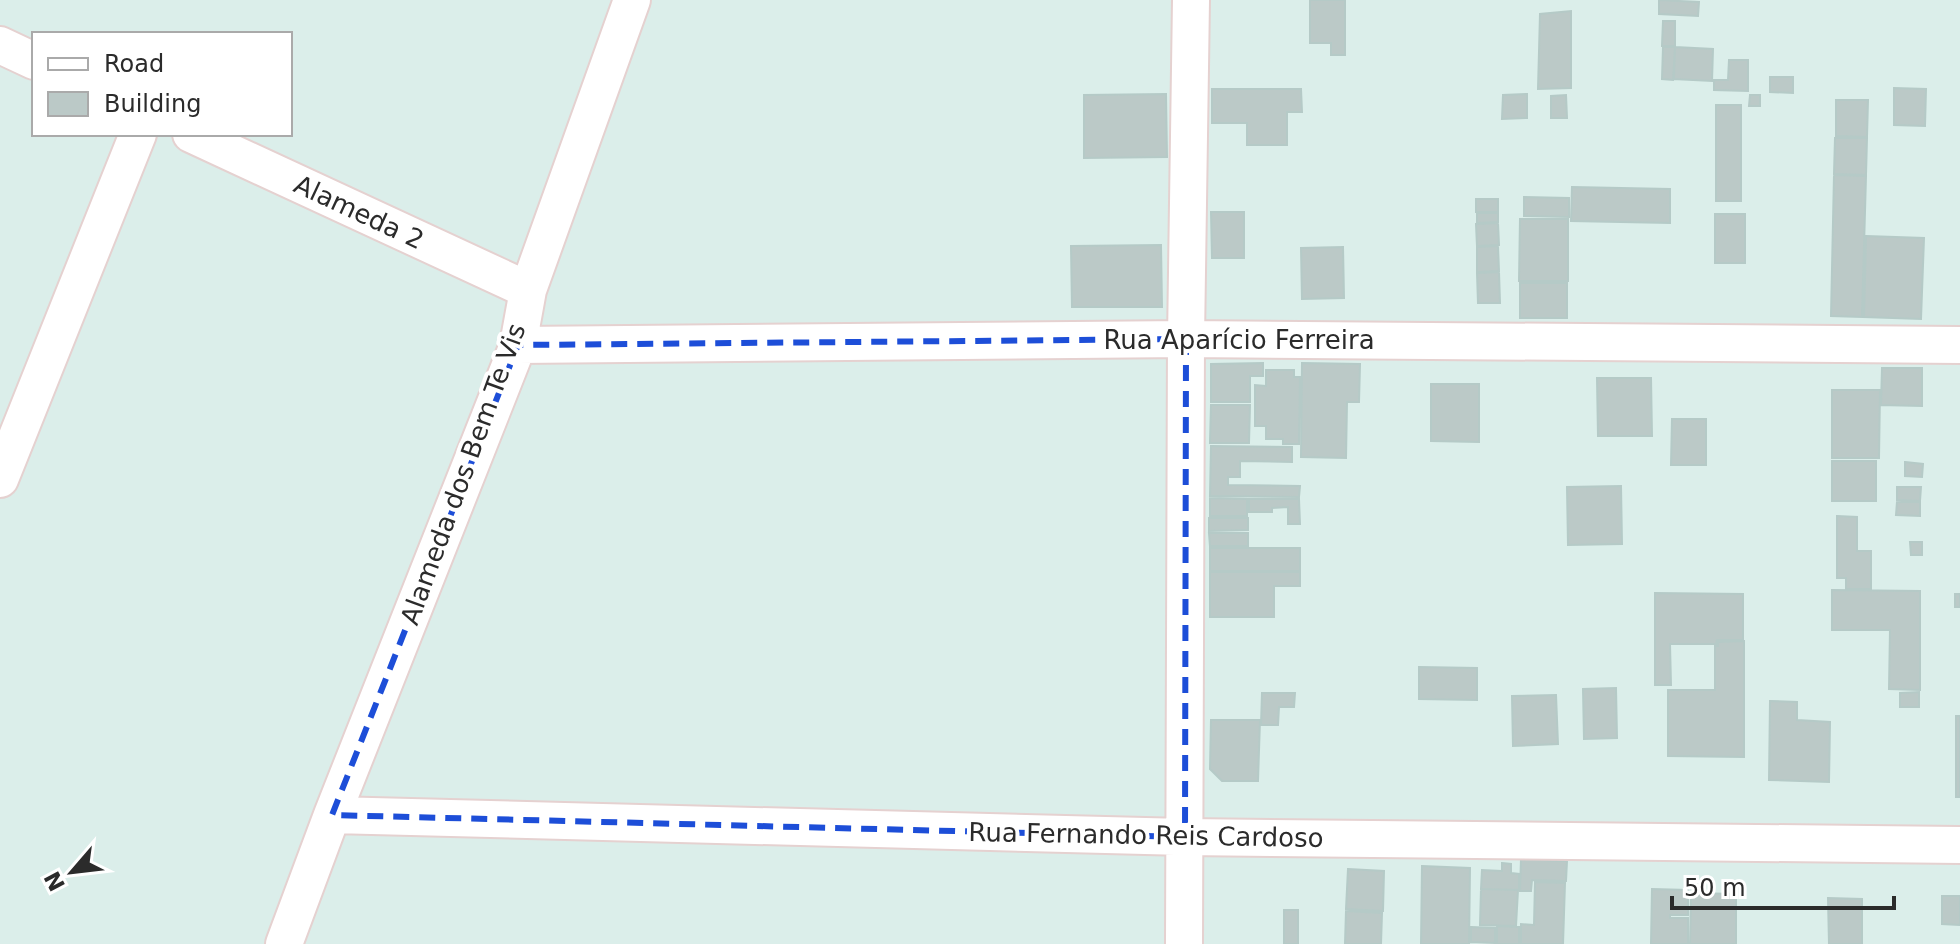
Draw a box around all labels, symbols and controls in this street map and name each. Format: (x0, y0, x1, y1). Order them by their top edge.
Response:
legend (32, 32, 292, 136)
text: Road (104, 50, 164, 78)
text: Building (104, 90, 201, 118)
street label: Alameda 2 (289, 169, 429, 255)
street label: Alameda dos Bem Te Vis (394, 319, 532, 629)
street label: Rua Aparício Ferreira (1103, 325, 1375, 355)
street label: Rua Fernando Reis Cardoso (968, 817, 1324, 853)
north arrow (32, 832, 112, 912)
scale bar (1672, 860, 1894, 910)
text: N (39, 867, 70, 895)
text: 50 m (1684, 874, 1746, 902)

